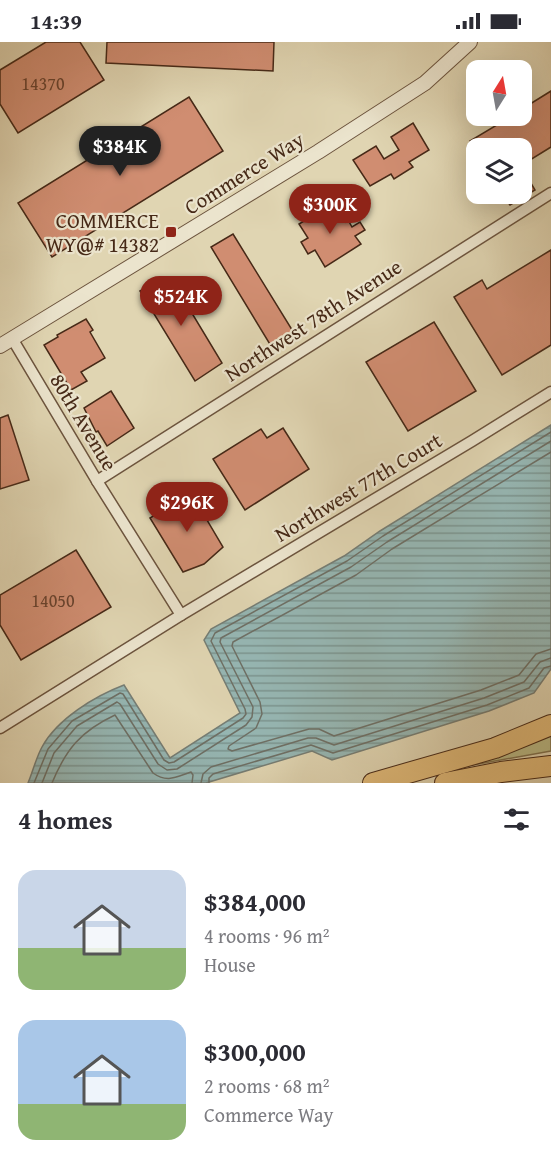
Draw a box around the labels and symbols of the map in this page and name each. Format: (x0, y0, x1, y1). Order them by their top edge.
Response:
north arrow (466, 60, 532, 126)
house number: 14370 (21, 70, 65, 97)
street label: Commerce Way (178, 124, 310, 222)
pin: $384K (78, 126, 162, 177)
pin: $300K (288, 184, 372, 235)
place label: COMMERCE WY@# 14382 (46, 205, 159, 260)
marker: COMMERCE WY@# 14382 (164, 225, 178, 239)
street label: Northwest 78th Avenue (218, 251, 408, 389)
pin: $524K (139, 276, 223, 327)
street label: 80th Avenue (43, 367, 125, 477)
street label: Northwest 77th Court (268, 424, 448, 549)
pin: $296K (145, 482, 229, 533)
house number: 14050 (31, 587, 75, 614)

